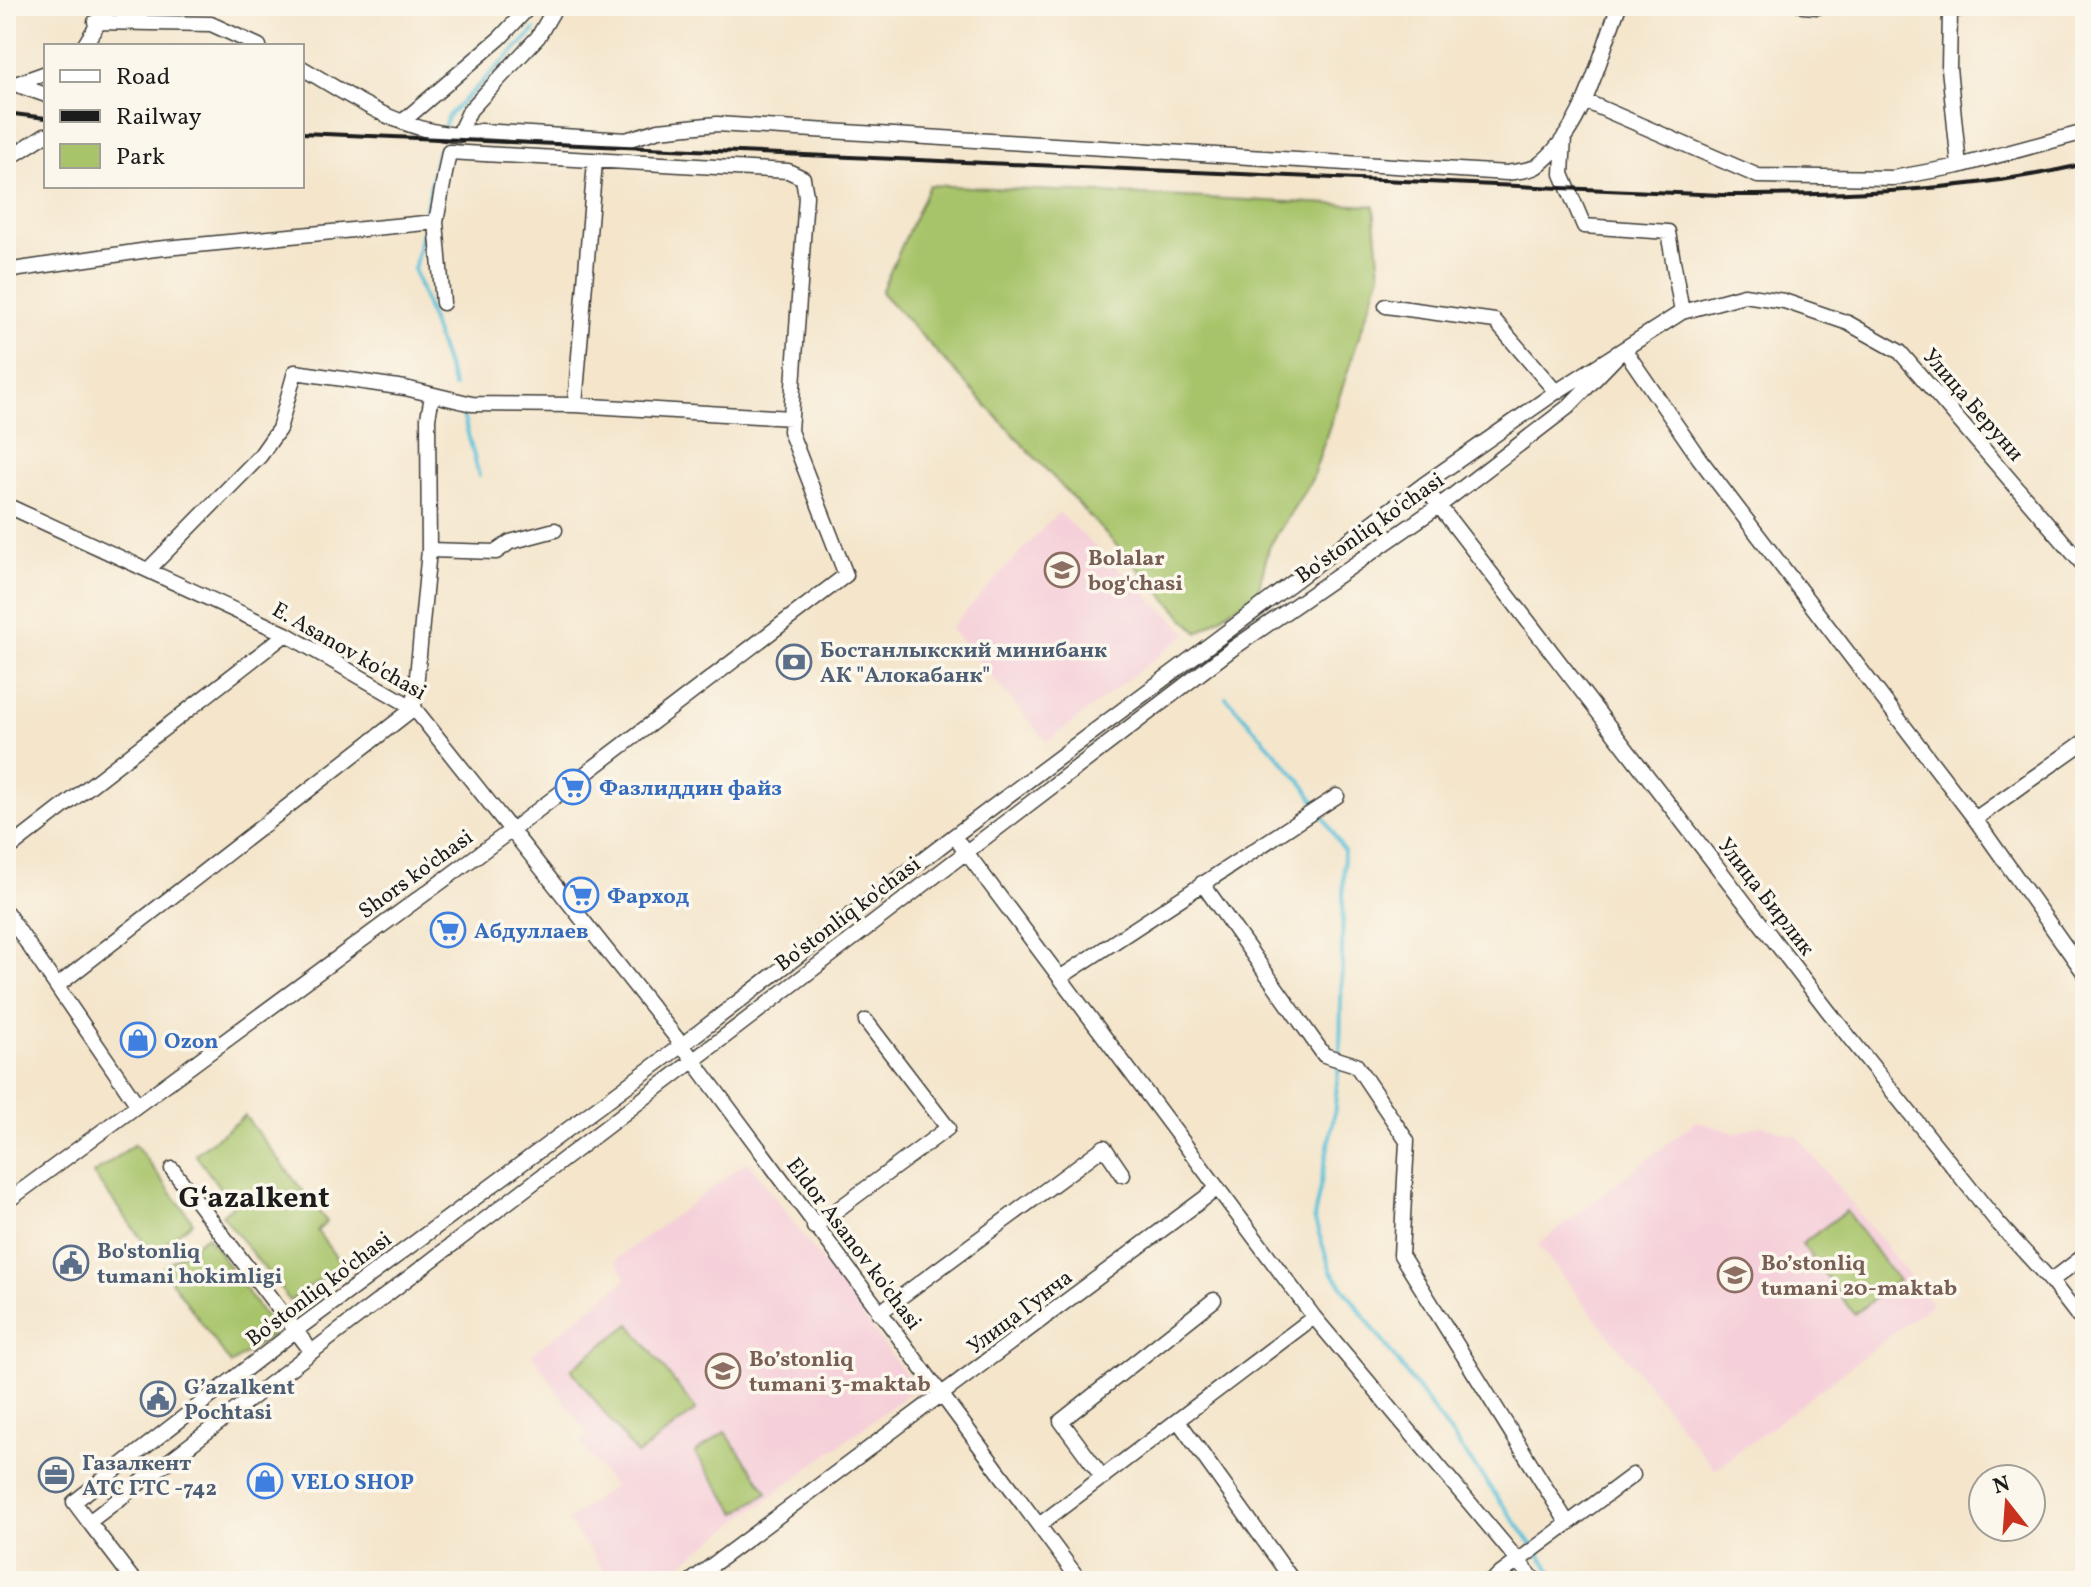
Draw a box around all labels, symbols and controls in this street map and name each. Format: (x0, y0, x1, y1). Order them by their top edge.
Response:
legend (44, 44, 304, 188)
text: Road (116, 61, 170, 95)
text: Railway (116, 101, 202, 135)
text: Park (116, 141, 165, 175)
street label: Улица Беруни (1914, 342, 2030, 469)
street label: Bo'stonliq ko'chasi (1290, 466, 1451, 592)
place label: Bolalar bog'chasi (1088, 544, 1183, 600)
school or university icon: Bolalar bog'chasi (1043, 551, 1081, 589)
street label: E. Asanov ko'chasi (266, 595, 432, 709)
place label: Бостанлыкский минибанк АК "Алокабанк" (820, 636, 1107, 692)
bank icon: Бостанлыкский минибанк АК "Алокабанк" (775, 643, 813, 681)
supermarket icon: Фазлиддин файз (554, 768, 592, 806)
place label: Фазлиддин файз (599, 774, 782, 805)
street label: Shors ko'chasi (353, 823, 480, 927)
street label: Улица Бирлик (1709, 832, 1821, 963)
street label: Bo'stonliq ko'chasi (769, 850, 928, 980)
supermarket icon: Фарход (562, 876, 600, 914)
place label: Фарход (607, 882, 690, 913)
supermarket icon: Абдуллаев (429, 911, 467, 949)
place label: Абдуллаев (474, 917, 589, 948)
shop icon: Ozon (119, 1021, 157, 1059)
place label: Ozon (164, 1027, 219, 1058)
street label: Eldor Asanov ko'chasi (778, 1152, 928, 1337)
district label: Gʻazalkent (179, 1178, 329, 1220)
street label: Bo'stonliq ko'chasi (240, 1225, 399, 1355)
place label: Bo'stonliq tumani hokimligi (97, 1237, 283, 1293)
public building icon: Bo'stonliq tumani hokimligi (52, 1244, 90, 1282)
place label: Bo’stonliq tumani 20-maktab (1761, 1249, 1957, 1305)
school or university icon: Bo’stonliq tumani 20-maktab (1716, 1256, 1754, 1294)
street label: Улица Гунча (961, 1263, 1080, 1363)
place label: Bo’stonliq tumani 3-maktab (749, 1345, 931, 1401)
school or university icon: Bo’stonliq tumani 3-maktab (704, 1352, 742, 1390)
place label: Gʼazalkent Pochtasi (184, 1373, 295, 1429)
public building icon: Gʼazalkent Pochtasi (139, 1380, 177, 1418)
place label: Газалкент АТС ГТС -742 (82, 1449, 217, 1505)
office icon: Газалкент АТС ГТС -742 (37, 1456, 75, 1494)
shop icon: VELO SHOP (246, 1462, 284, 1500)
north arrow (1967, 1463, 2047, 1543)
place label: VELO SHOP (291, 1468, 414, 1499)
text: N (1990, 1469, 2014, 1503)

